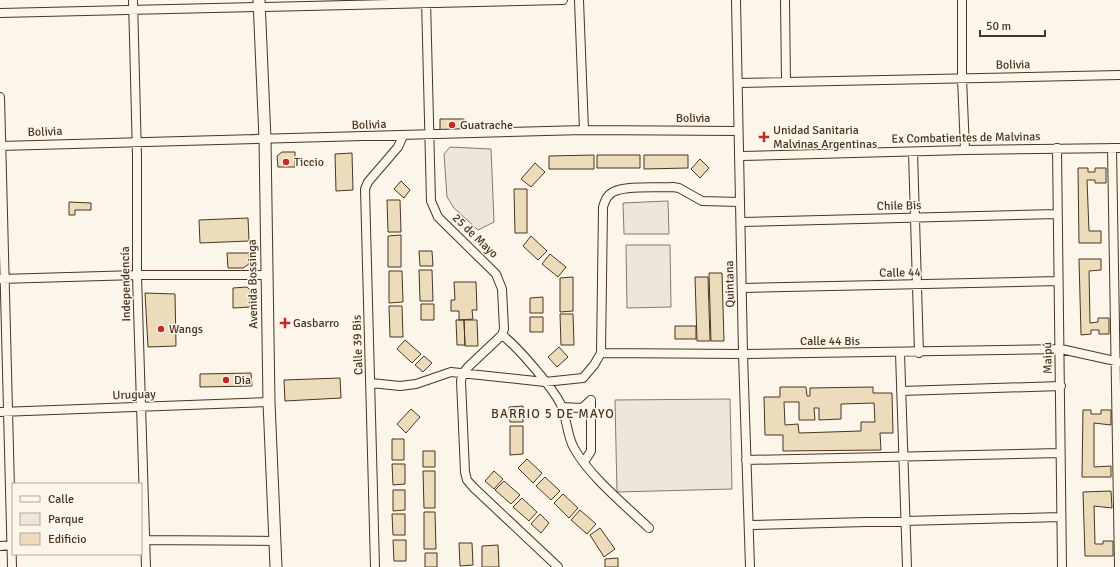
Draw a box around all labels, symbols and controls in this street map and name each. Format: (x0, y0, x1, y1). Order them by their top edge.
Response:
scale bar (980, 12, 1045, 38)
text: 50 m (986, 19, 1011, 34)
street label: Bolivia (995, 57, 1031, 73)
street label: Bolivia (676, 111, 710, 126)
street label: Bolivia (351, 117, 387, 133)
place label: Guatrache (460, 118, 513, 133)
marker: Guatrache (447, 120, 457, 130)
place label: Unidad Sanitaria Malvinas Argentinas (773, 123, 877, 152)
street label: Bolivia (27, 124, 63, 140)
street label: Ex Combatientes de Malvinas (891, 129, 1041, 147)
marker: Unidad Sanitaria Malvinas Argentinas (758, 131, 770, 143)
place label: Ticcio (294, 155, 324, 170)
marker: Ticcio (281, 157, 291, 167)
street label: Chile Bis (876, 198, 922, 214)
street label: 25 de Mayo (449, 210, 501, 262)
street label: Avenida Bossinga (245, 239, 261, 329)
street label: Independencía (118, 246, 134, 322)
street label: Quintana (722, 260, 738, 308)
street label: Calle 44 (879, 265, 921, 281)
street label: Calle 39 Bis (349, 315, 367, 375)
place label: Gasbarro (293, 316, 339, 331)
marker: Gasbarro (280, 318, 290, 328)
place label: Wangs (169, 322, 203, 337)
marker: Wangs (156, 324, 166, 334)
street label: Calle 44 Bis (800, 334, 860, 349)
street label: Maipú (1040, 342, 1056, 374)
place label: Dia (234, 373, 251, 388)
marker: Dia (221, 375, 231, 385)
street label: Uruguay (112, 387, 156, 403)
district label: BARRIO 5 DE MAYO (491, 406, 615, 422)
legend (12, 483, 142, 555)
text: Calle (48, 492, 74, 507)
text: Parque (48, 512, 84, 527)
text: Edificio (48, 532, 86, 547)

